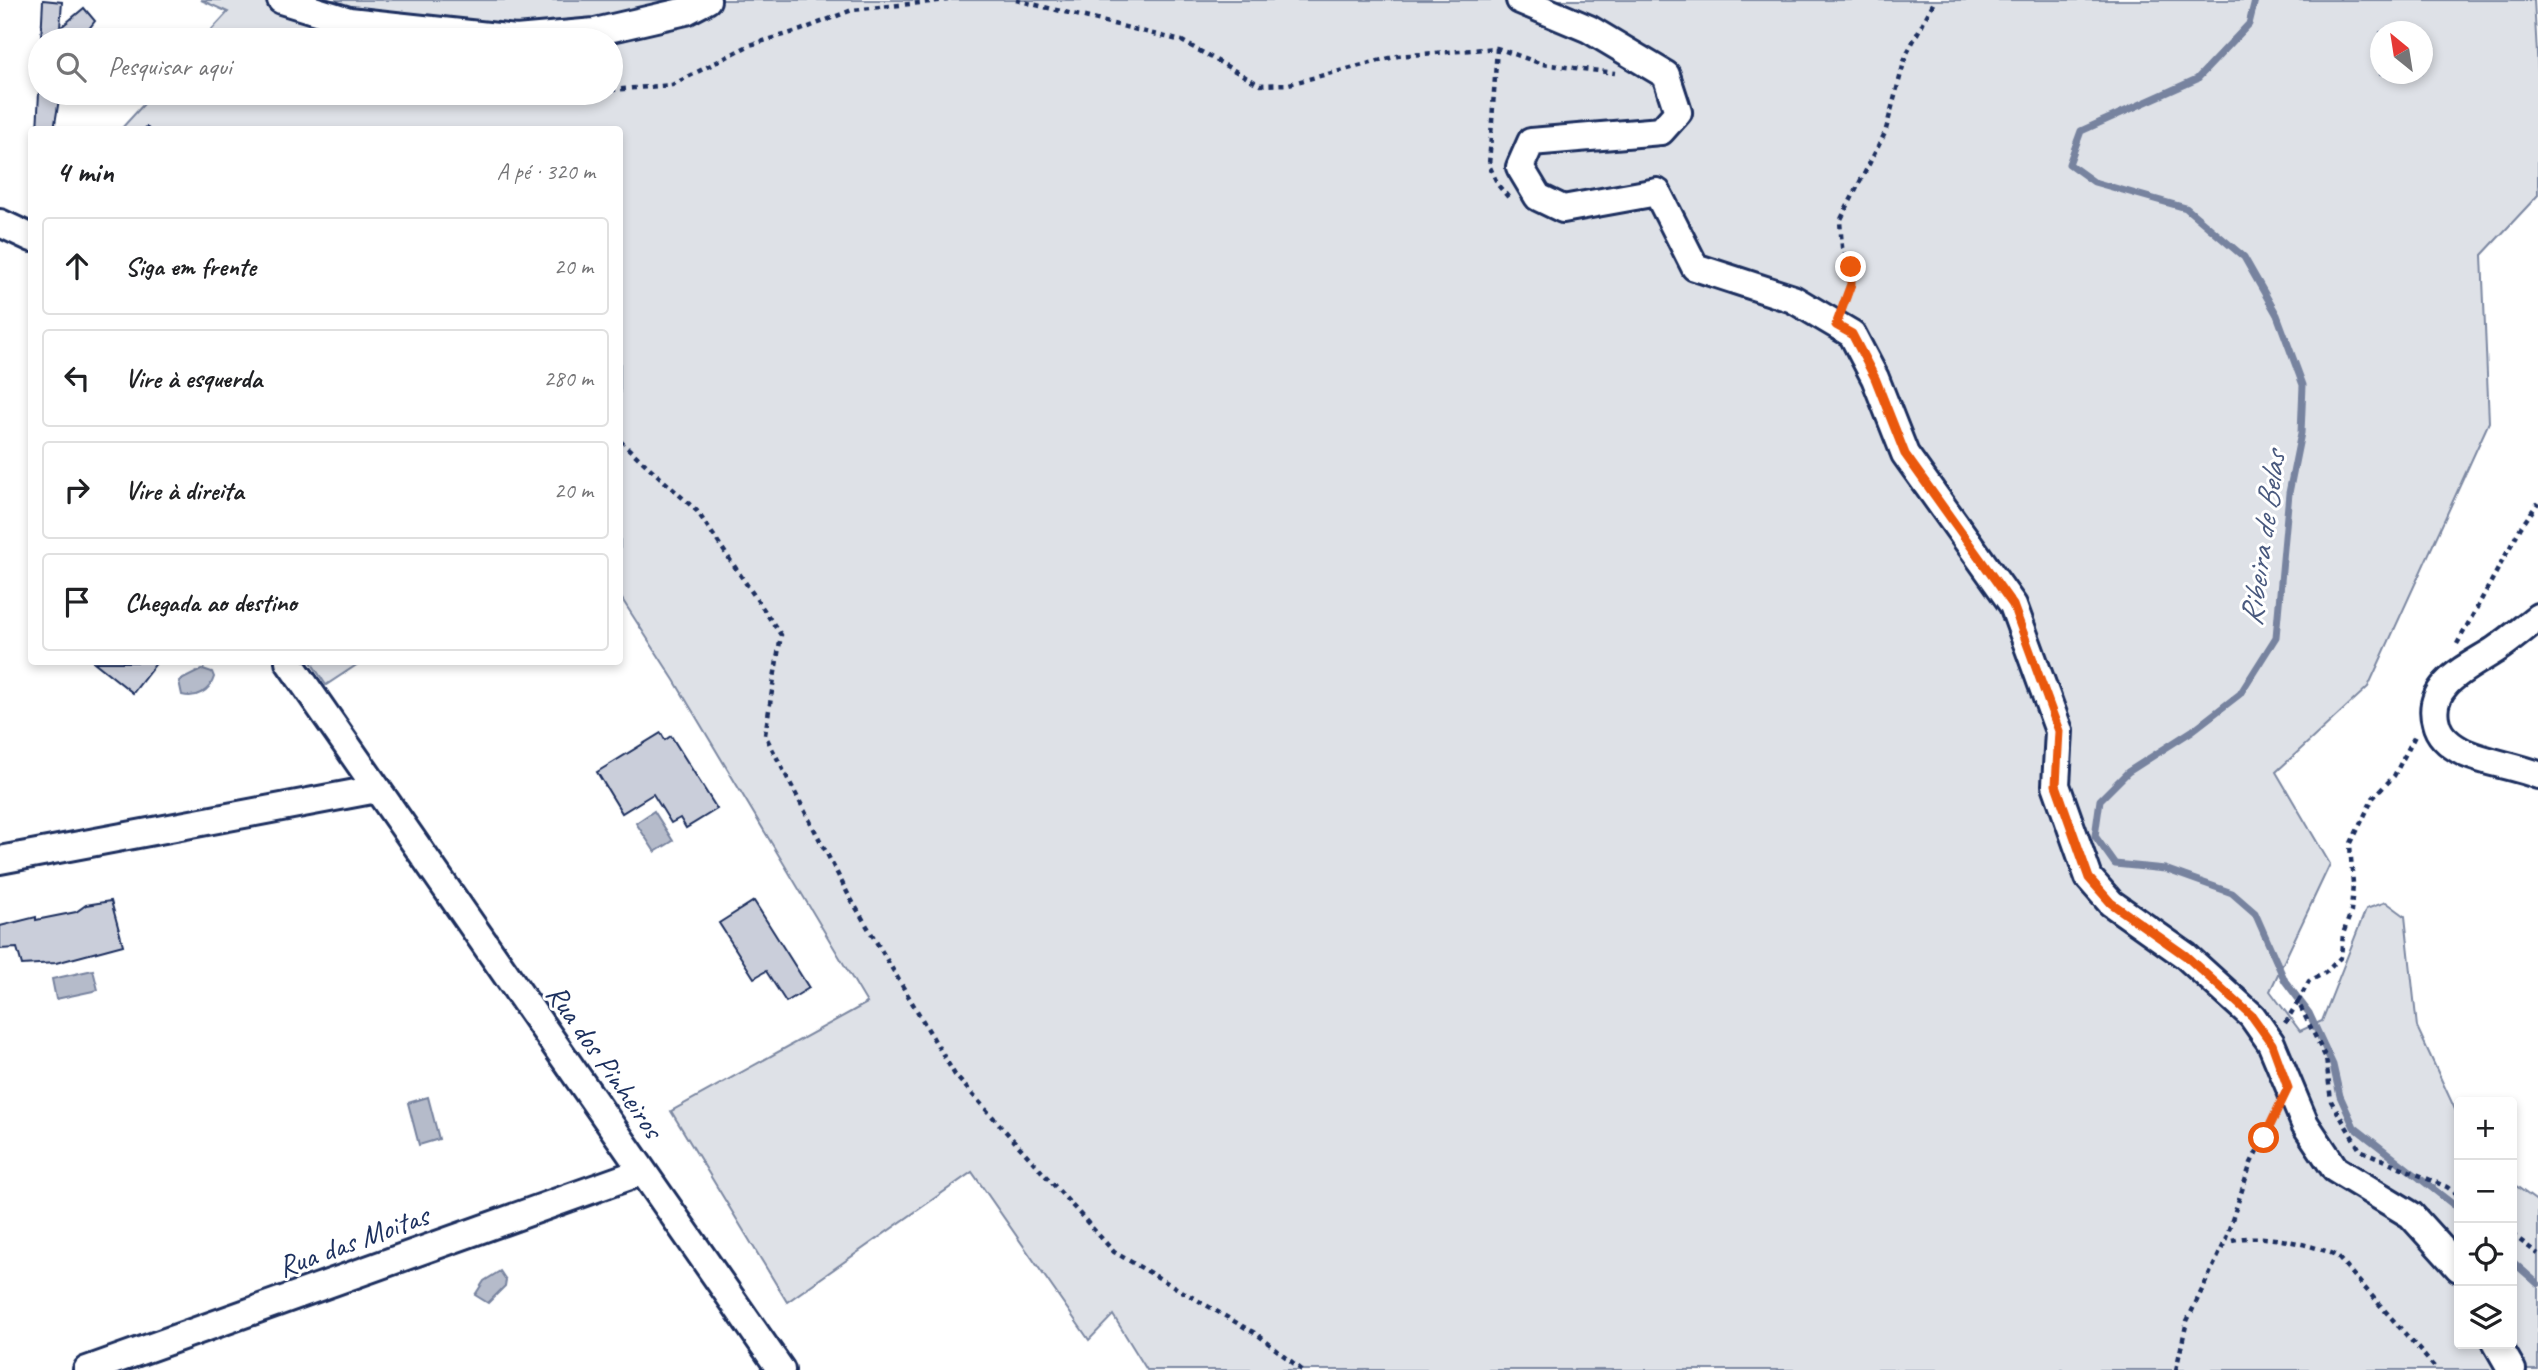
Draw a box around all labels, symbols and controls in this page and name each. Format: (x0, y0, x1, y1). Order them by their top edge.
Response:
north arrow (2370, 21, 2433, 84)
search box (28, 28, 623, 105)
icon: search (52, 48, 90, 86)
text: Pesquisar aqui (108, 50, 232, 83)
text: 4 min (56, 153, 113, 191)
text: A pé · 320 m (497, 157, 595, 186)
icon: ahead (58, 247, 96, 285)
text: Siga em frente (125, 250, 256, 283)
route end (1835, 251, 1866, 282)
text: 20 m (554, 252, 593, 281)
icon: left (58, 359, 96, 397)
text: Vire à esquerda (125, 362, 262, 395)
text: 280 m (544, 364, 593, 393)
water label: Ribeira de Belas (2230, 445, 2296, 628)
icon: right (58, 471, 96, 509)
text: Vire à direita (125, 474, 244, 507)
text: 20 m (554, 476, 593, 505)
icon: arrive (58, 583, 96, 621)
text: Chegada ao destino (125, 586, 297, 619)
street label: Rua dos Pinheiros (538, 976, 674, 1148)
map controls (2454, 1097, 2517, 1349)
button: + (2454, 1097, 2517, 1160)
route start (2248, 1122, 2279, 1153)
button: − (2454, 1160, 2517, 1223)
street label: Rua das Moitas (273, 1195, 436, 1286)
button: locate (2454, 1223, 2517, 1286)
button: layers (2454, 1286, 2517, 1349)

